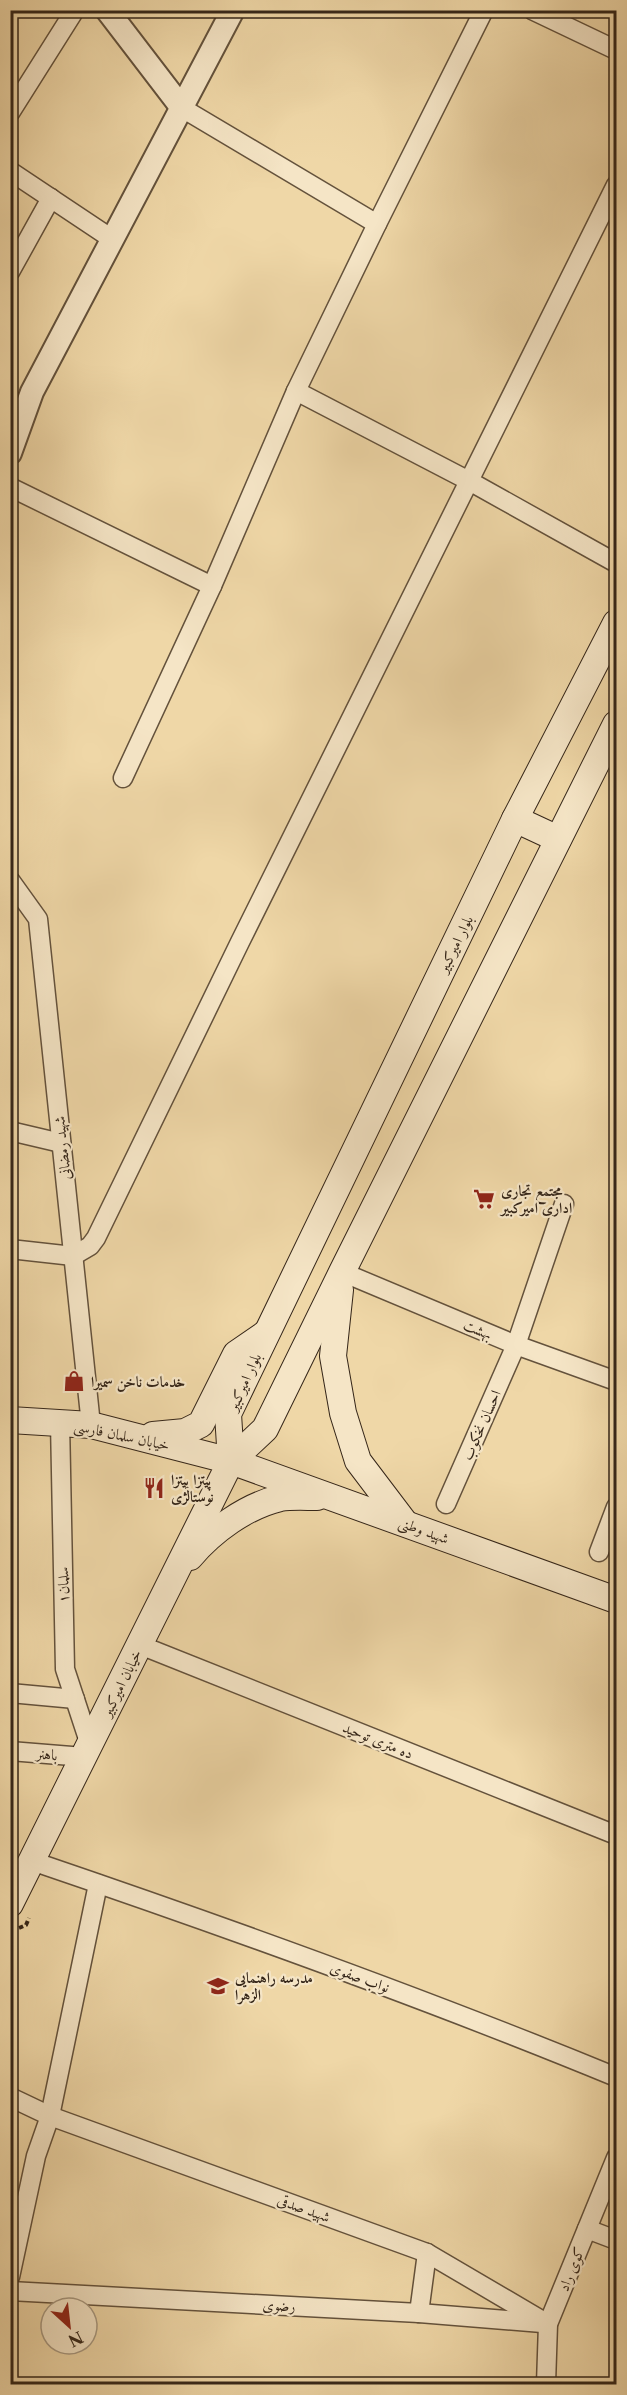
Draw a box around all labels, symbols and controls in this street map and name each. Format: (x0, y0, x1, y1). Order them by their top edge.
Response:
street label: بلوار امیرکبیر (432, 912, 477, 978)
street label: شهید رمضانی (49, 1115, 76, 1181)
place label: مجتمع تجاری اداری امیرکبیر (499, 1181, 572, 1217)
supermarket icon: مجتمع تجاری اداری امیرکبیر (472, 1187, 496, 1211)
street label: بهشت (460, 1314, 495, 1344)
street label: بلوار امیرکبیر (222, 1350, 265, 1416)
shop icon: خدمات ناخن سمیرا (62, 1369, 86, 1393)
place label: خدمات ناخن سمیرا (91, 1372, 185, 1393)
street label: احسان نخکوب (457, 1387, 505, 1463)
street label: خیابان سلمان فارسی (72, 1416, 172, 1456)
place label: پیتزا پیتزا نوستالژی (171, 1470, 214, 1506)
restaurant icon: پیتزا پیتزا نوستالژی (142, 1476, 166, 1500)
street label: شهید وطنی (396, 1512, 452, 1550)
street label: سلمان۱ (53, 1567, 73, 1603)
street label: خیابان امیرکبیر (96, 1646, 145, 1722)
street label: ده متری توحید (340, 1717, 416, 1763)
street label: باهنر (34, 1743, 59, 1764)
street label: نواب صفوی (328, 1957, 392, 1997)
place label: مدرسه راهنمایی الزهرا (234, 1968, 313, 2005)
school or university icon: مدرسه راهنمایی الزهرا (206, 1974, 230, 1998)
street label: شهید صدقی (275, 2190, 333, 2227)
street label: کوی راد (553, 2244, 589, 2294)
street label: رضوی (262, 2295, 296, 2315)
north arrow (39, 2296, 99, 2356)
text: N (65, 2327, 87, 2351)

